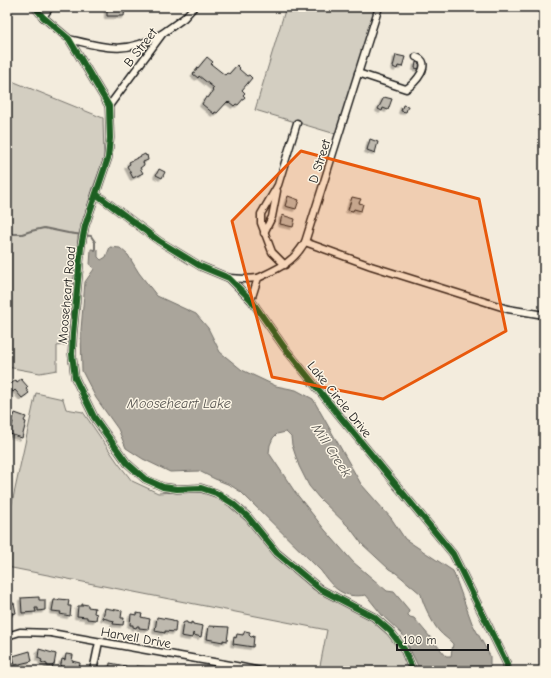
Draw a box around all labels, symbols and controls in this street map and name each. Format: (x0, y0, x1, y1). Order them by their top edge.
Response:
street label: B Street (121, 24, 161, 70)
street label: D Street (305, 136, 334, 185)
street label: Mooseheart Road (55, 246, 78, 344)
street label: Lake Circle Drive (304, 358, 375, 441)
water label: Mooseheart Lake (126, 395, 231, 412)
water label: Mill Creek (307, 419, 355, 480)
street label: Harvell Drive (100, 624, 173, 651)
scale bar (397, 626, 488, 652)
text: 100 m (403, 633, 436, 647)

